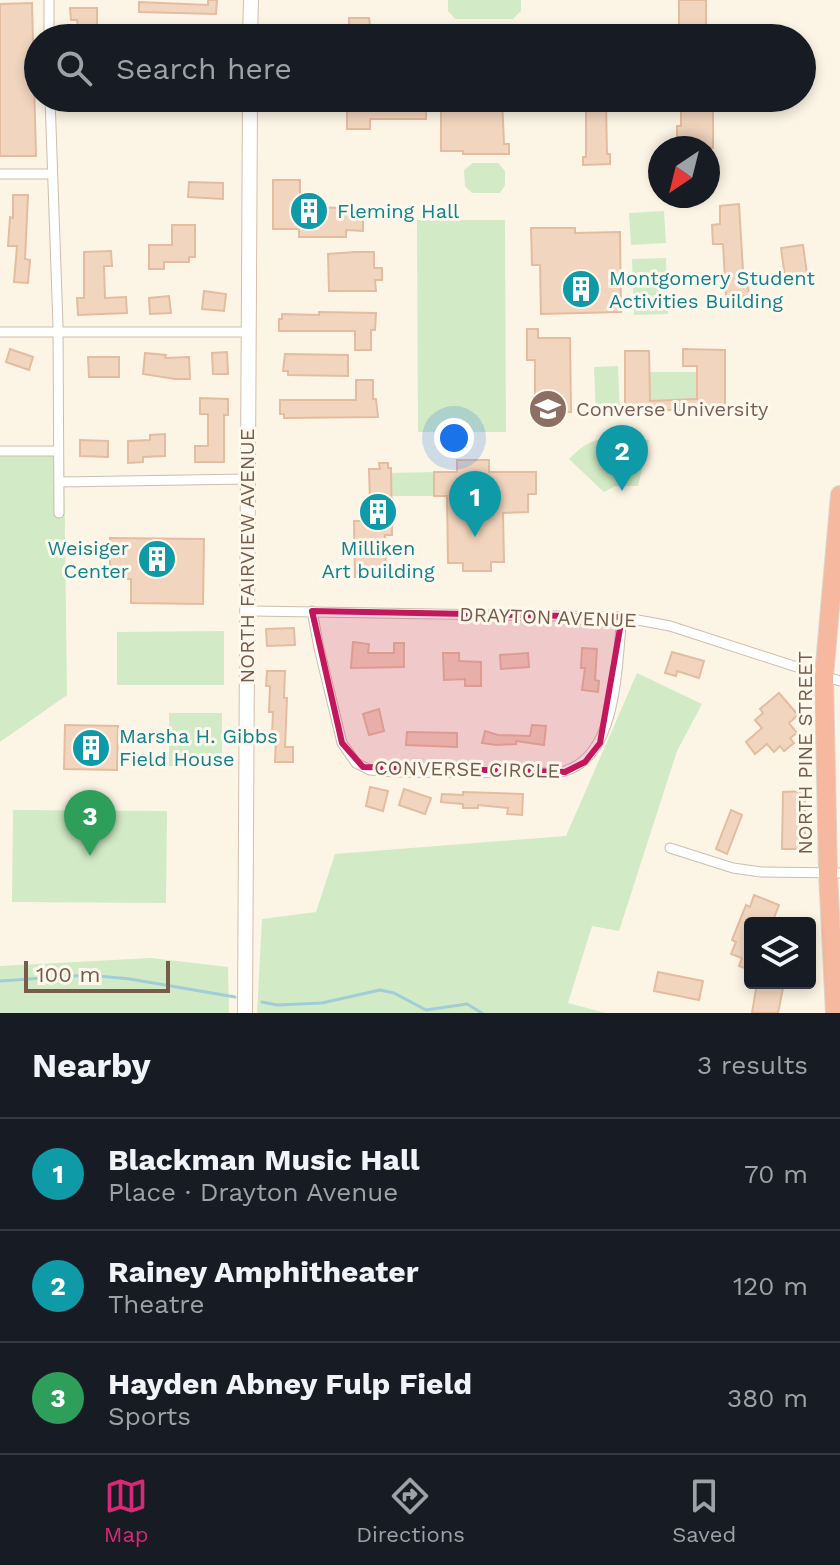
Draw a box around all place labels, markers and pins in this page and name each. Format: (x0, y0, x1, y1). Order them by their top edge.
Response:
building icon: Fleming Hall (288, 190, 330, 232)
place label: Fleming Hall (337, 199, 459, 223)
place label: Montgomery Student Activities Building (609, 266, 815, 313)
building icon: Montgomery Student Activities Building (560, 268, 602, 310)
school or university icon: Converse University (527, 388, 569, 430)
place label: Converse University (576, 397, 769, 421)
pin: 2 (596, 425, 648, 491)
pin: 1 (449, 471, 501, 537)
building icon: Milliken Art building (357, 491, 399, 533)
place label: Weisiger Center (47, 536, 129, 583)
place label: Milliken Art building (321, 536, 435, 583)
building icon: Weisiger Center (136, 538, 178, 580)
place label: Marsha H. Gibbs Field House (119, 724, 278, 771)
building icon: Marsha H. Gibbs Field House (70, 727, 112, 769)
pin: 3 (64, 790, 116, 856)

